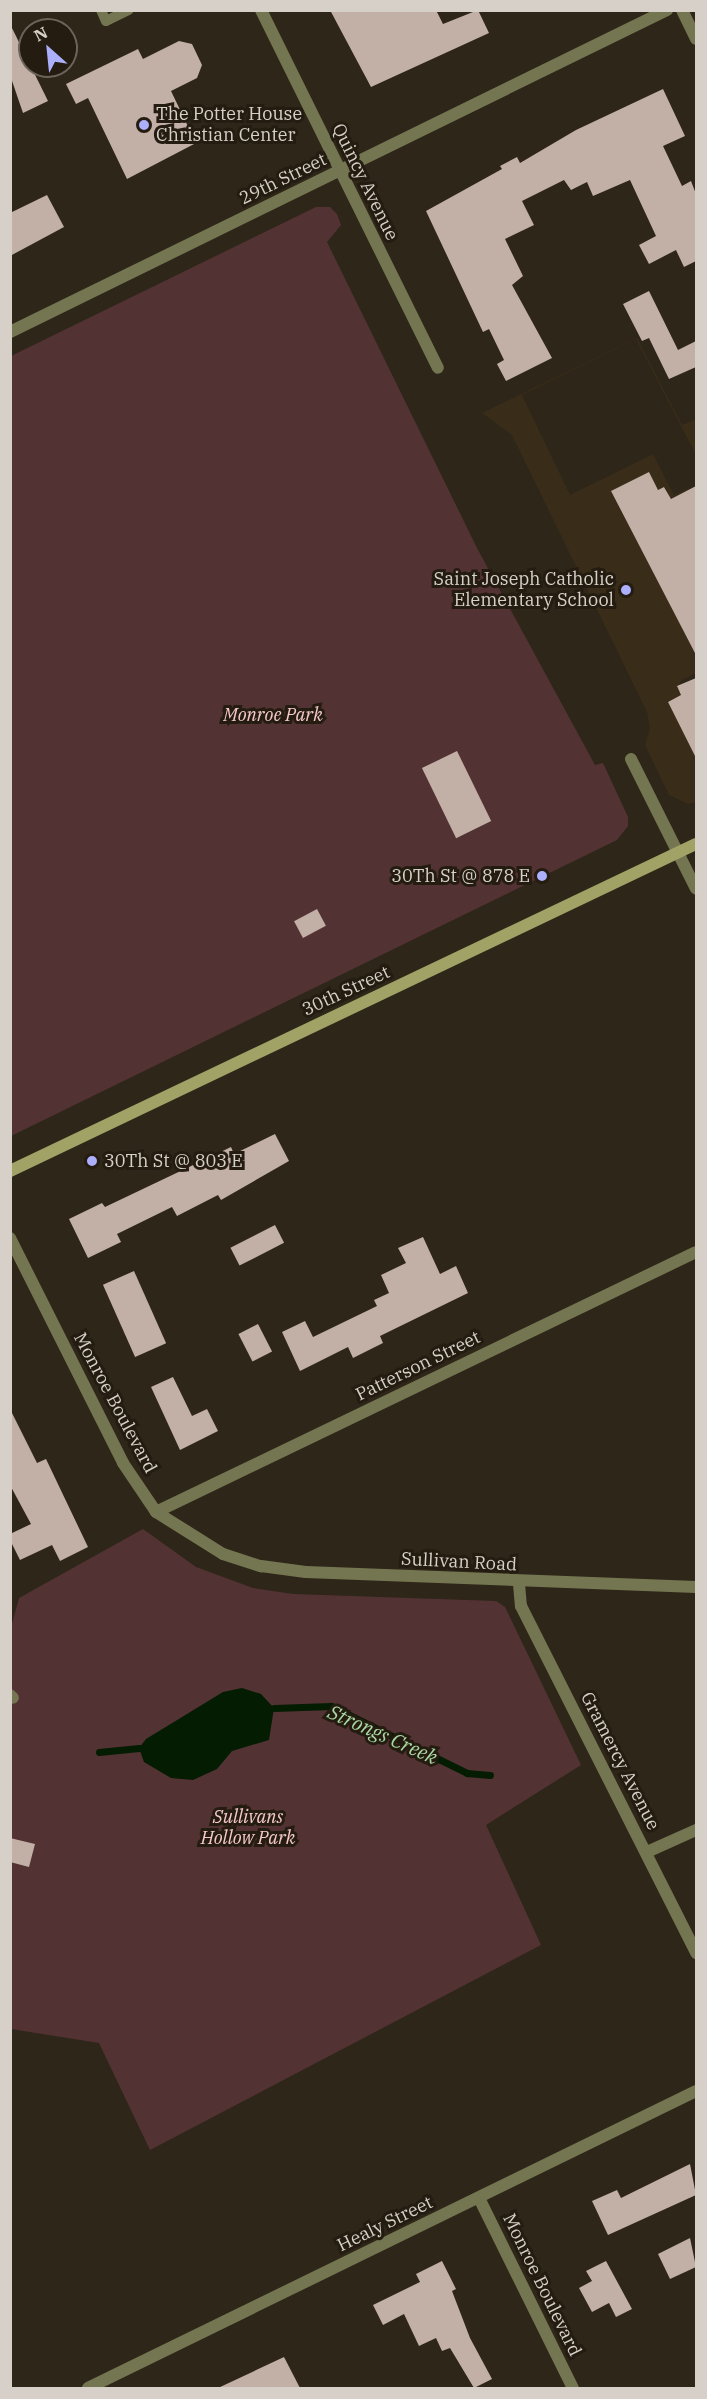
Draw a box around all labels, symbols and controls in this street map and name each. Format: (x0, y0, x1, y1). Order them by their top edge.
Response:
north arrow (18, 18, 78, 78)
text: N (31, 22, 51, 46)
place label: The Potter House Christian Center (156, 104, 302, 146)
marker: The Potter House Christian Center (137, 118, 151, 132)
street label: Quincy Avenue (327, 120, 403, 244)
street label: 29th Street (236, 149, 330, 209)
place label: Saint Joseph Catholic Elementary School (434, 569, 614, 612)
marker: Saint Joseph Catholic Elementary School (619, 583, 633, 597)
park label: Monroe Park (223, 704, 323, 726)
place label: 30Th St @ 878 E (391, 865, 530, 887)
marker: 30Th St @ 878 E (535, 869, 549, 883)
street label: 30th Street (299, 961, 393, 1021)
place label: 30Th St @ 803 E (104, 1150, 243, 1172)
marker: 30Th St @ 803 E (85, 1154, 99, 1168)
street label: Patterson Street (352, 1326, 484, 1406)
street label: Monroe Boulevard (69, 1329, 161, 1477)
street label: Sullivan Road (401, 1548, 517, 1576)
street label: Gramercy Avenue (576, 1688, 664, 1834)
water label: Strongs Creek (324, 1699, 442, 1769)
park label: Sullivans Hollow Park (201, 1807, 295, 1850)
street label: Healy Street (334, 2192, 436, 2256)
street label: Monroe Boulevard (498, 2210, 586, 2360)

